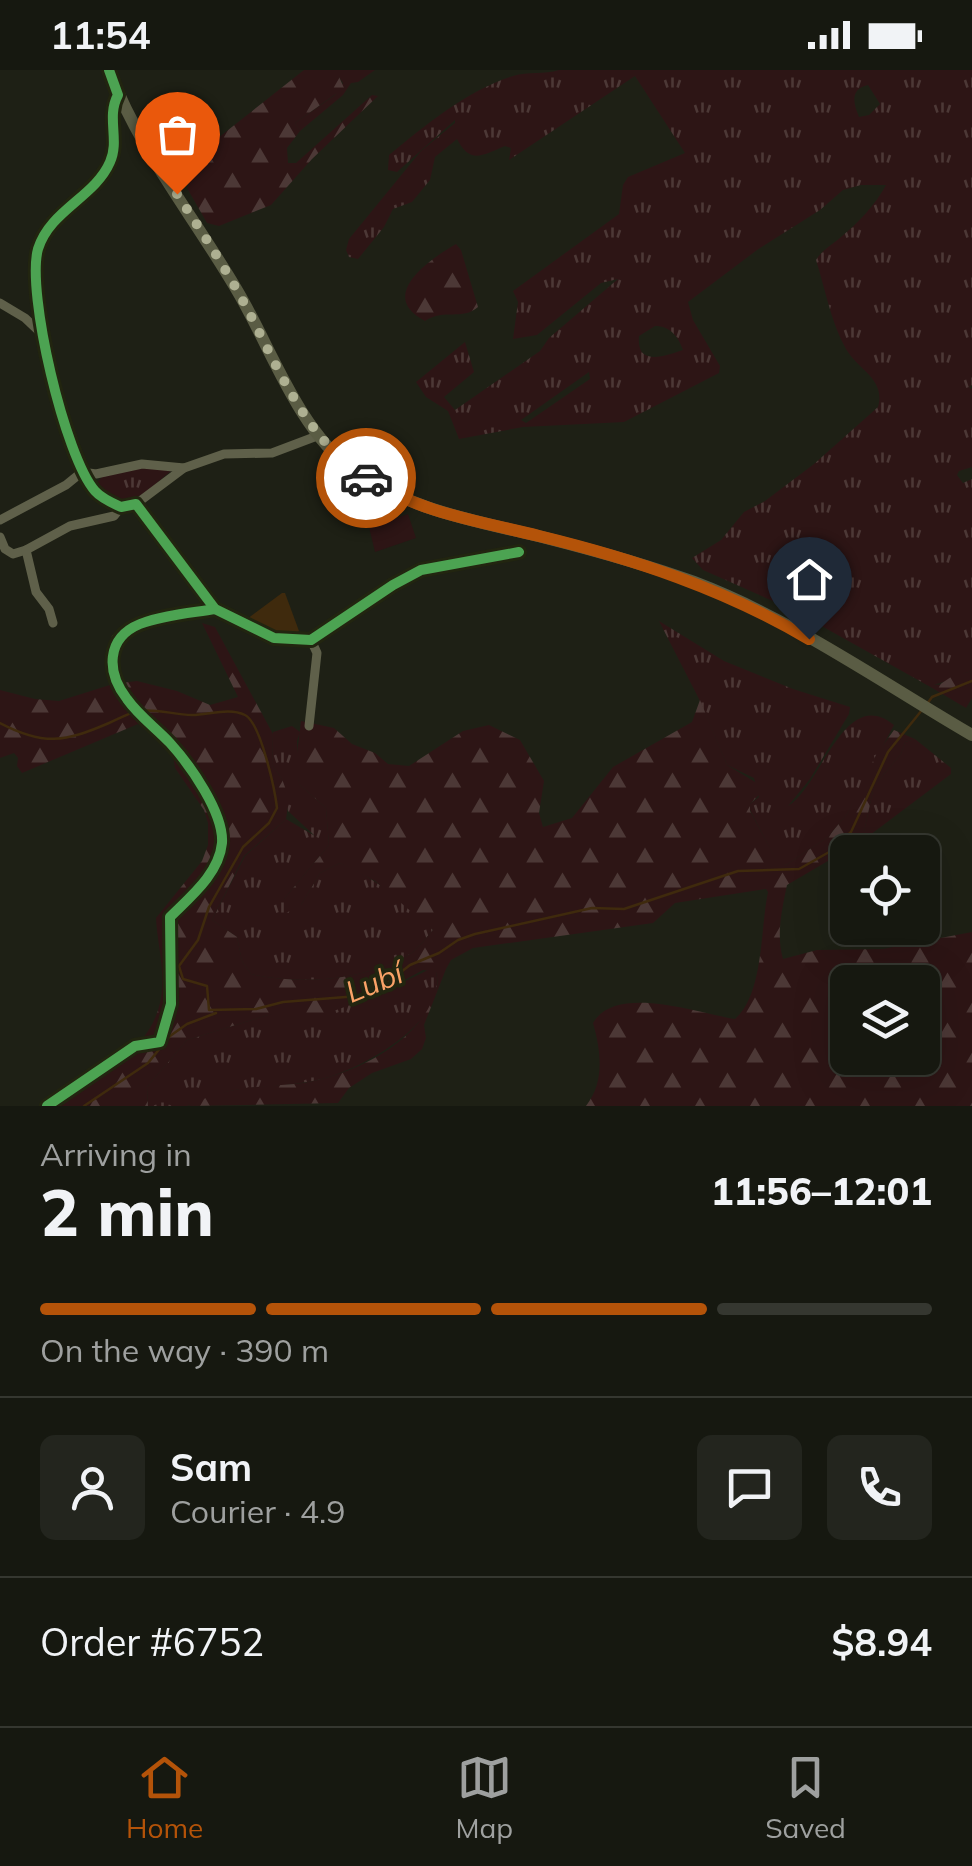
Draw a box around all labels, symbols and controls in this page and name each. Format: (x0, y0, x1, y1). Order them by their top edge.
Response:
text: 11:54 (50, 11, 151, 59)
pin (135, 92, 220, 195)
icon: bag (150, 107, 205, 162)
courier (316, 428, 416, 528)
icon: car (339, 451, 394, 506)
pin (767, 537, 852, 640)
icon: home (782, 552, 837, 607)
map controls (830, 835, 940, 1075)
button: locate (830, 835, 940, 945)
water label: Lubí (340, 952, 412, 1011)
button: layers (830, 965, 940, 1075)
text: Arriving in (40, 1134, 192, 1174)
text: 11:56–12:01 (711, 1167, 932, 1215)
text: 2 min (40, 1171, 214, 1252)
text: On the way · 390 m (40, 1330, 329, 1370)
button: person (40, 1435, 145, 1540)
button: chat (697, 1435, 802, 1540)
button: phone (827, 1435, 932, 1540)
text: Sam (170, 1443, 252, 1491)
text: Courier · 4.9 (170, 1491, 346, 1531)
text: Order #6752 (40, 1618, 264, 1666)
text: $8.94 (831, 1618, 932, 1666)
tab: Home (126, 1750, 203, 1845)
tab: Map (455, 1750, 513, 1845)
tab: Saved (765, 1750, 846, 1845)

